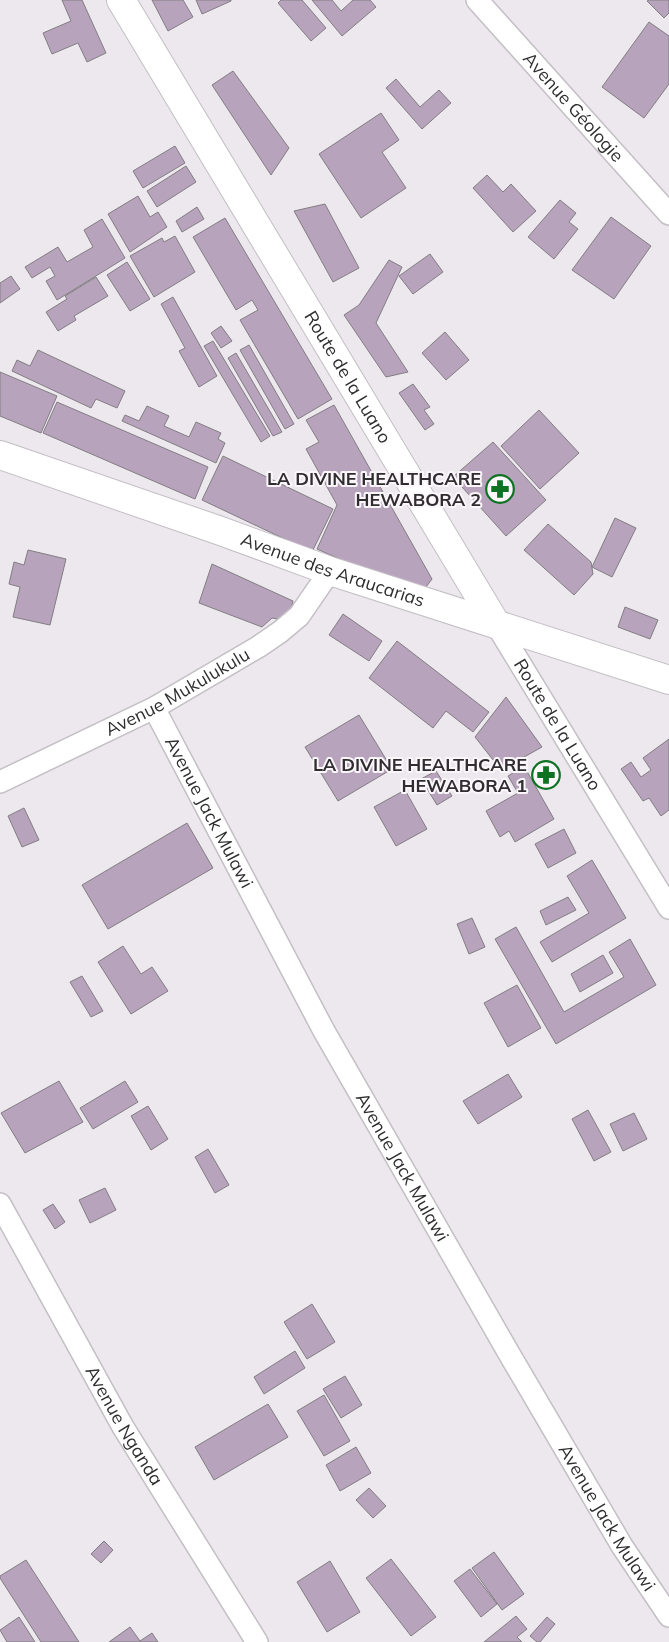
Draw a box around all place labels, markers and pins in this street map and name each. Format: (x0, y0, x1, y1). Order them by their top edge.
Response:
place label: LA DIVINE HEALTHCARE HEWABORA 2 (267, 467, 481, 511)
pharmacy icon: LA DIVINE HEALTHCARE HEWABORA 2 (485, 474, 515, 504)
place label: LA DIVINE HEALTHCARE HEWABORA 1 (313, 753, 527, 797)
pharmacy icon: LA DIVINE HEALTHCARE HEWABORA 1 (531, 760, 561, 790)

